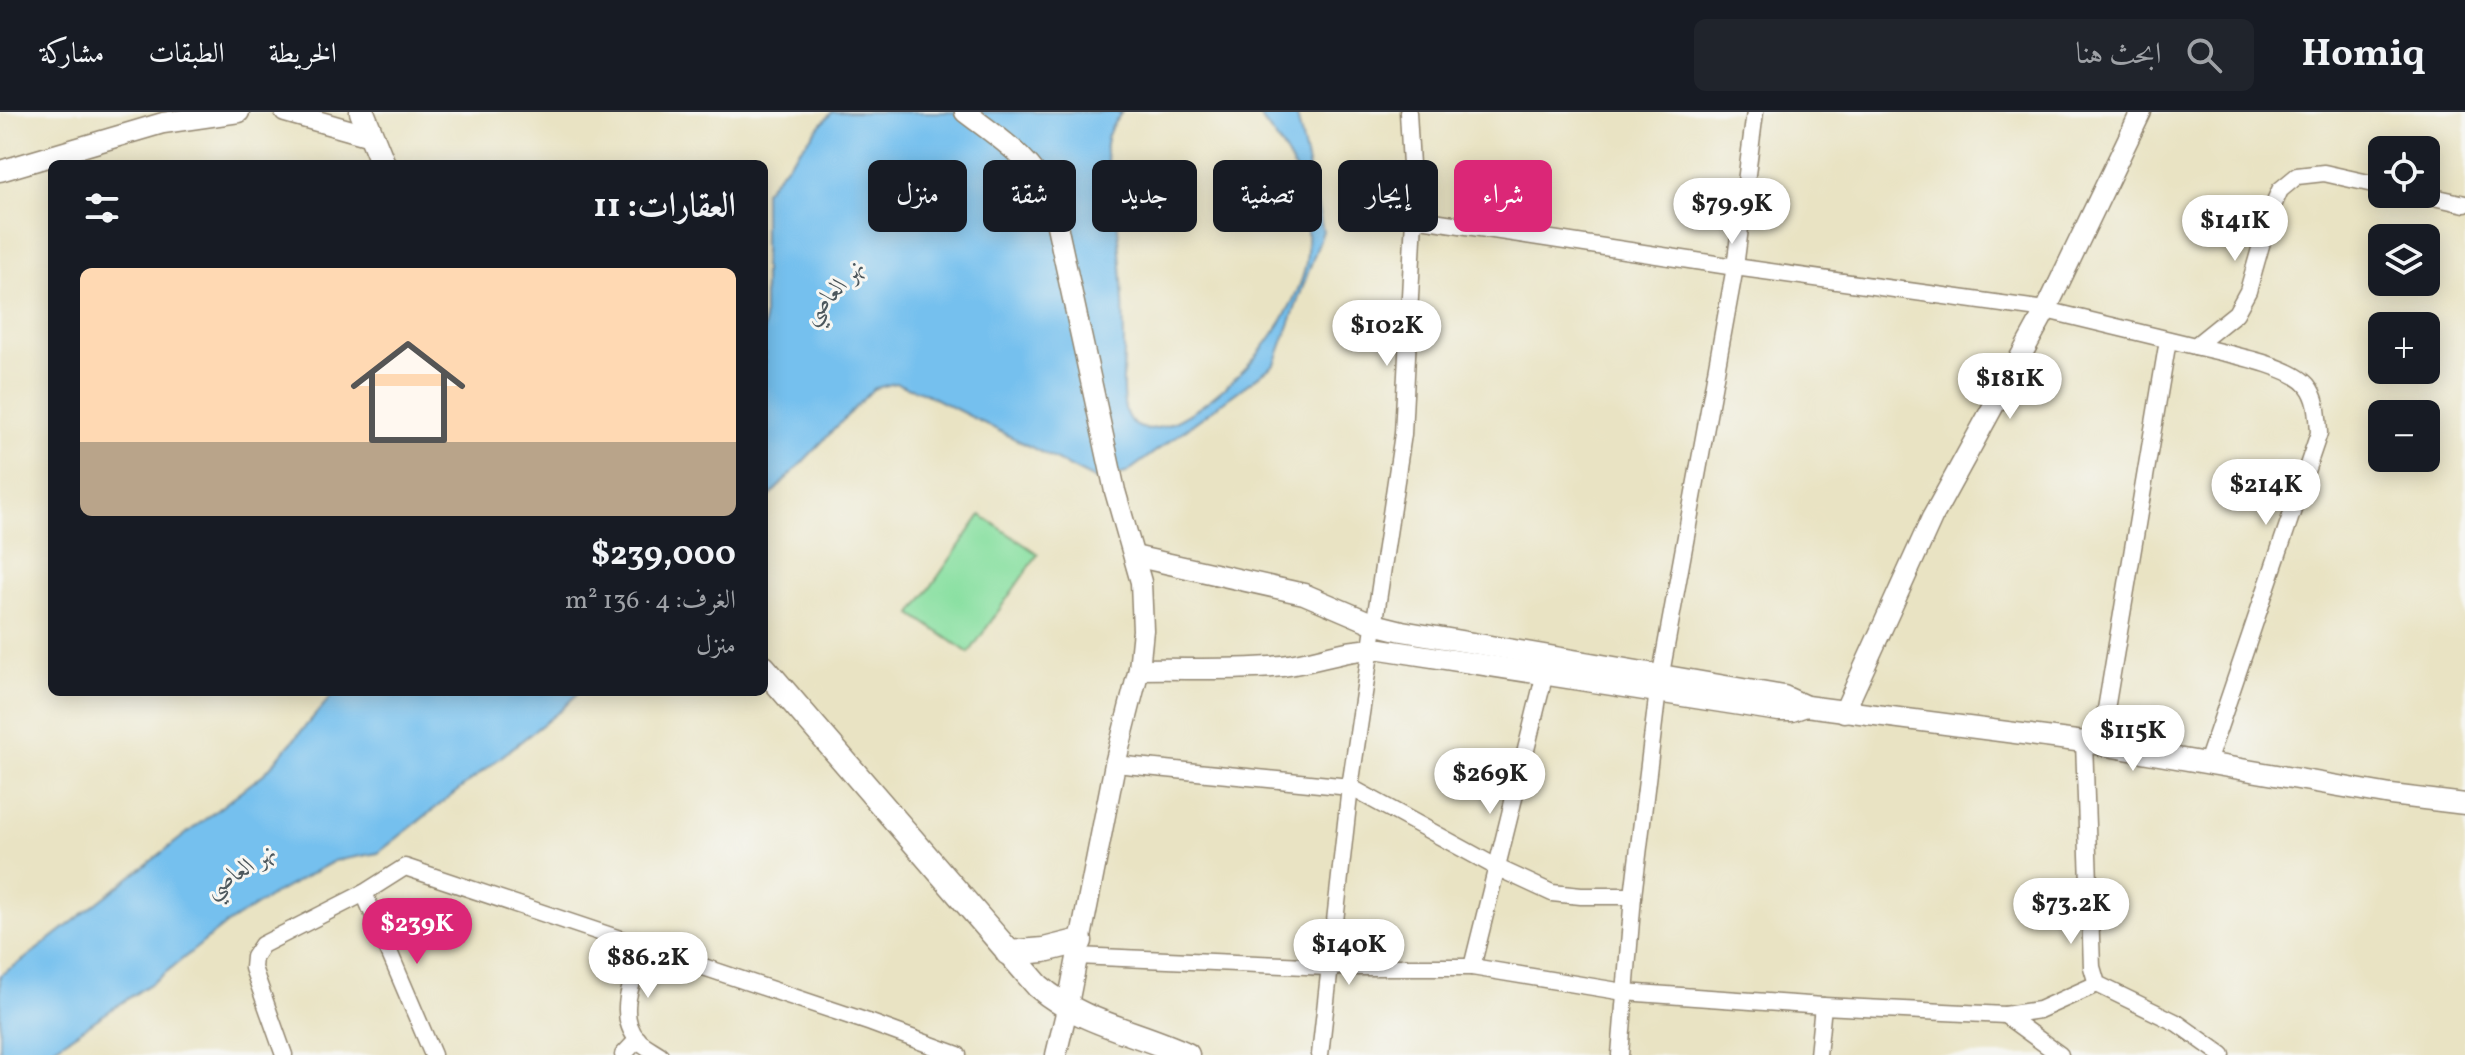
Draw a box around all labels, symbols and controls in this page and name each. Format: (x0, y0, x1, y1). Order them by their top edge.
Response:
search box (1694, 19, 2254, 91)
text: Homiq (2302, 29, 2425, 82)
icon: search (2182, 33, 2226, 77)
text: ابحث هنا (2076, 34, 2162, 76)
text: مشاركة (40, 35, 104, 74)
text: الطبقات (148, 35, 225, 74)
text: الخريطة (269, 35, 337, 74)
map controls (2368, 136, 2440, 472)
button: locate (2368, 136, 2440, 208)
chip: منزل (868, 160, 967, 232)
chip: شقة (983, 160, 1076, 232)
chip: جديد (1092, 160, 1197, 232)
chip: تصفية (1213, 160, 1322, 232)
chip: إيجار (1338, 160, 1438, 232)
chip: شراء (1454, 160, 1552, 232)
pin: $79.9K (1667, 178, 1797, 246)
text: العقارات: 11 (593, 184, 736, 231)
icon: filters (80, 186, 124, 230)
text: $79.9K (1691, 186, 1773, 222)
pin: $141K (2179, 195, 2291, 263)
text: $141K (2200, 203, 2270, 239)
button: layers (2368, 224, 2440, 296)
water label: نهر العاصي (795, 252, 876, 335)
pin: $102K (1331, 300, 1443, 368)
text: $102K (1350, 308, 1424, 344)
button: + (2368, 312, 2440, 384)
icon: home (336, 320, 480, 464)
pin: $181K (1954, 353, 2066, 421)
text: $181K (1976, 361, 2044, 397)
button: − (2368, 400, 2440, 472)
pin: $214K (2210, 459, 2322, 527)
text: $214K (2229, 467, 2303, 503)
text: $239,000 (591, 532, 736, 579)
text: الغرف: 4 · 136 m² (565, 583, 736, 619)
text: منزل (696, 628, 736, 664)
pin: $115K (2077, 705, 2189, 773)
text: $115K (2100, 713, 2166, 749)
pin: $269K (1434, 748, 1546, 816)
text: $269K (1452, 756, 1528, 792)
water label: نهر العاصي (199, 836, 285, 910)
pin: $73.2K (2006, 878, 2136, 946)
text: $73.2K (2031, 886, 2111, 922)
pin: $239K (361, 898, 473, 966)
text: $239K (380, 906, 454, 942)
pin: $140K (1293, 919, 1405, 987)
text: $140K (1311, 927, 1387, 963)
pin: $86.2K (583, 932, 713, 1000)
text: $86.2K (607, 940, 689, 976)

